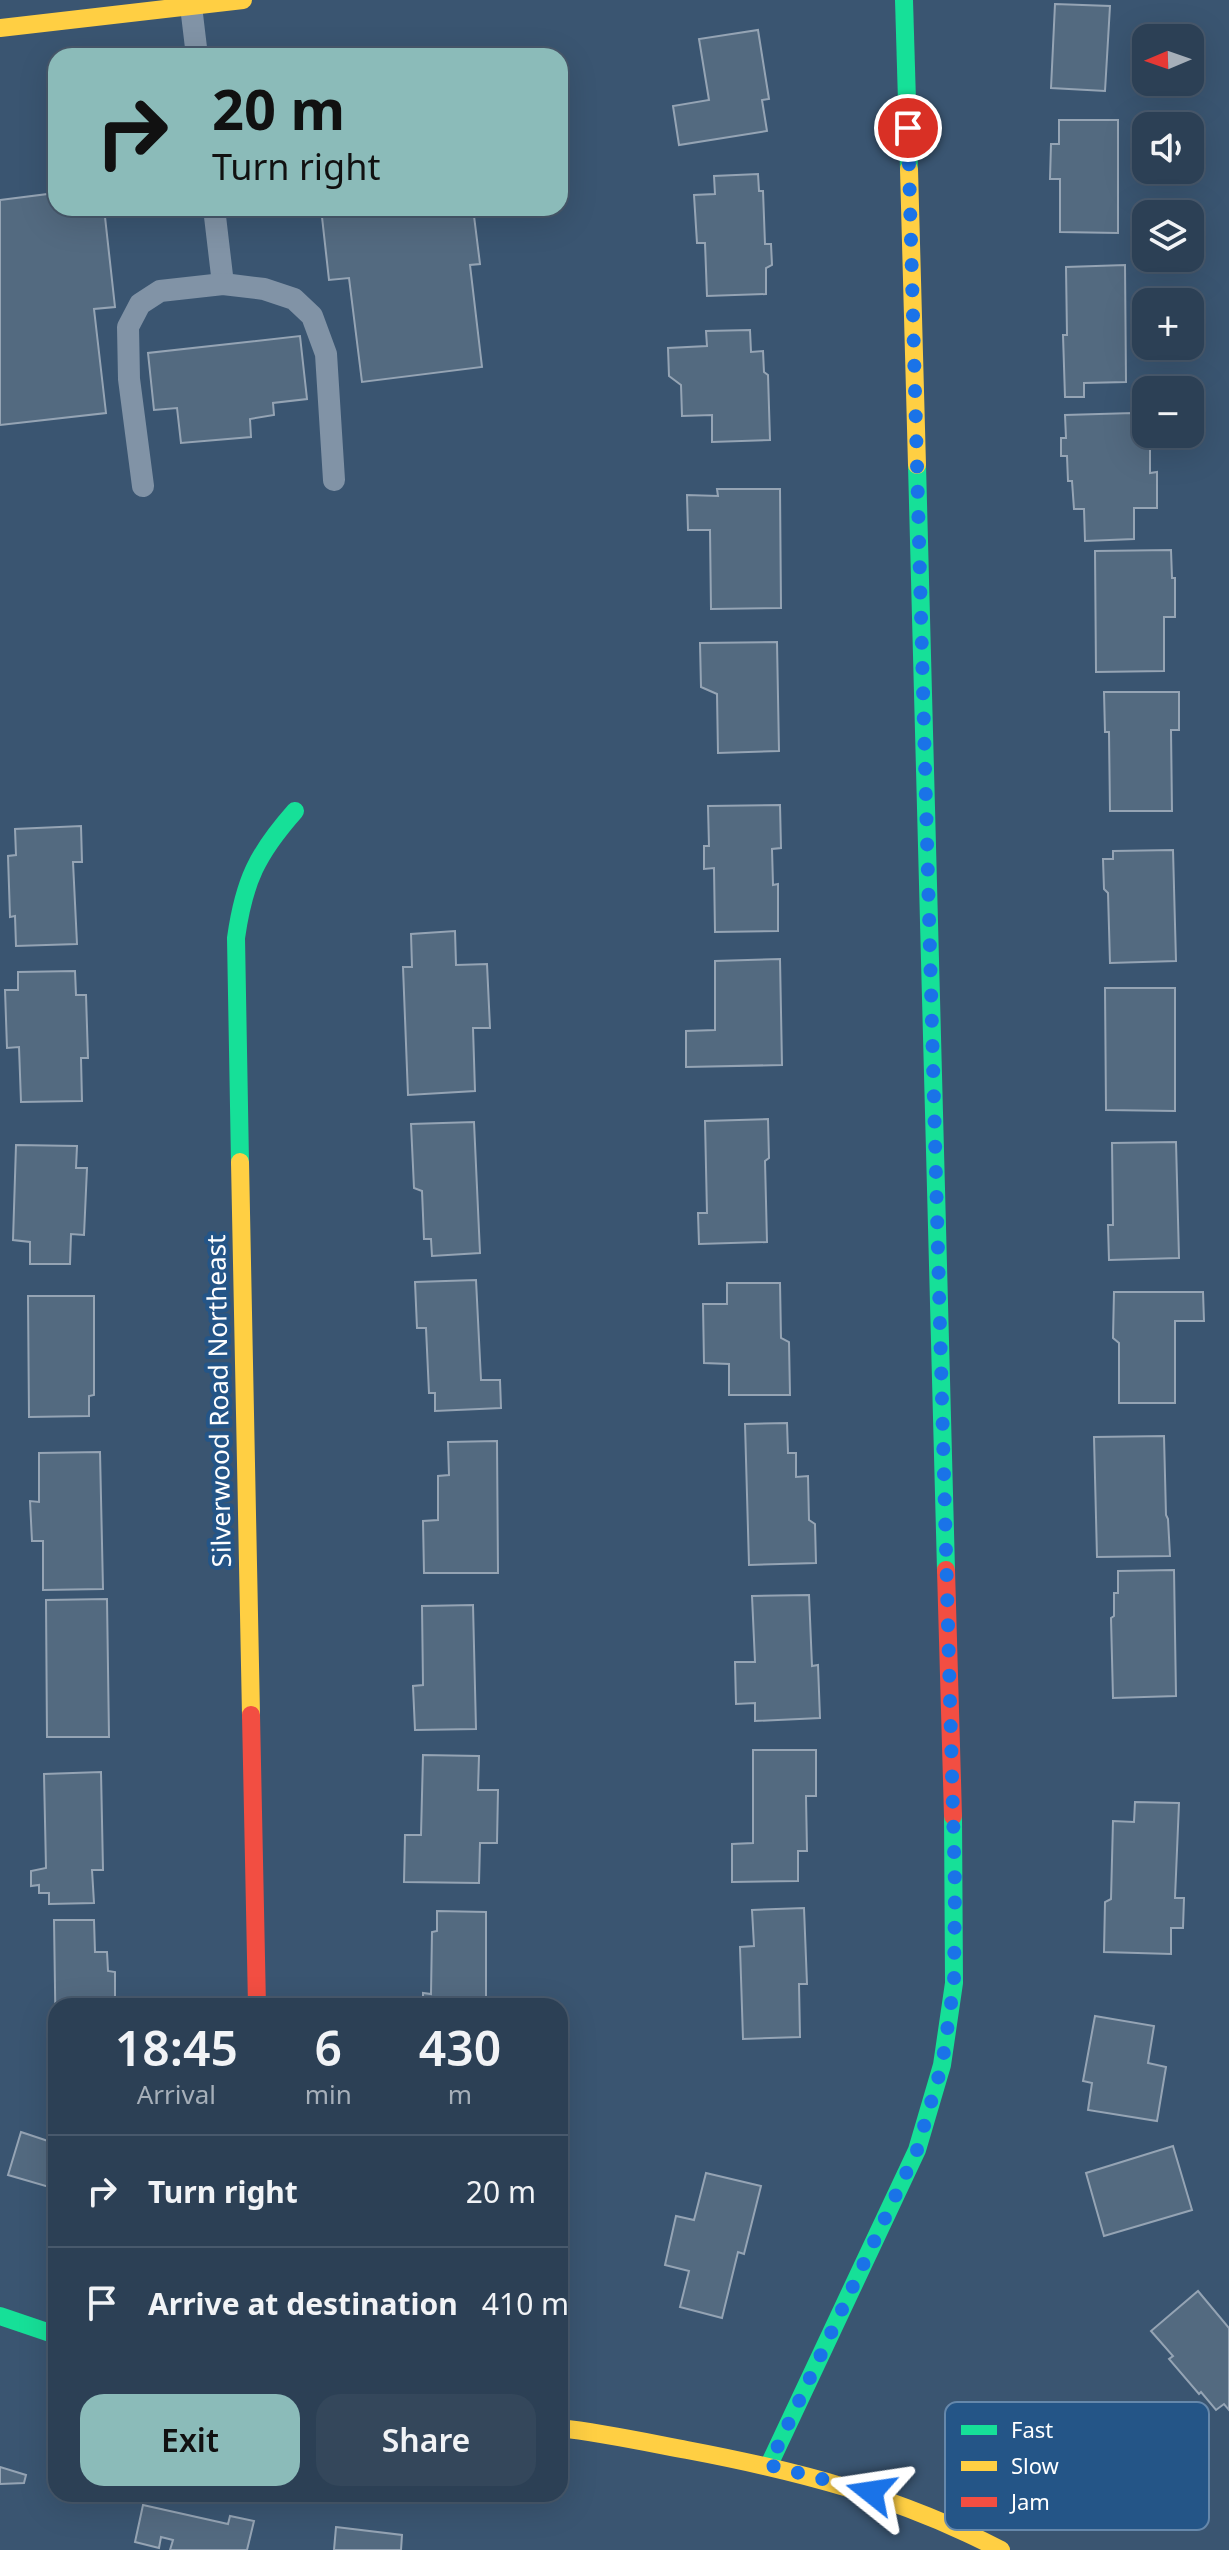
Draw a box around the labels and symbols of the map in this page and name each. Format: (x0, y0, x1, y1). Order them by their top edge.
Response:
north arrow (1132, 24, 1204, 96)
pin (874, 94, 942, 162)
street label: Silverwood Road Northeast (197, 1234, 239, 1568)
legend (945, 2402, 1209, 2530)
text: Fast (1011, 2414, 1053, 2444)
position arrow (829, 2450, 913, 2534)
text: Slow (1011, 2450, 1060, 2480)
text: Jam (1009, 2486, 1050, 2516)

